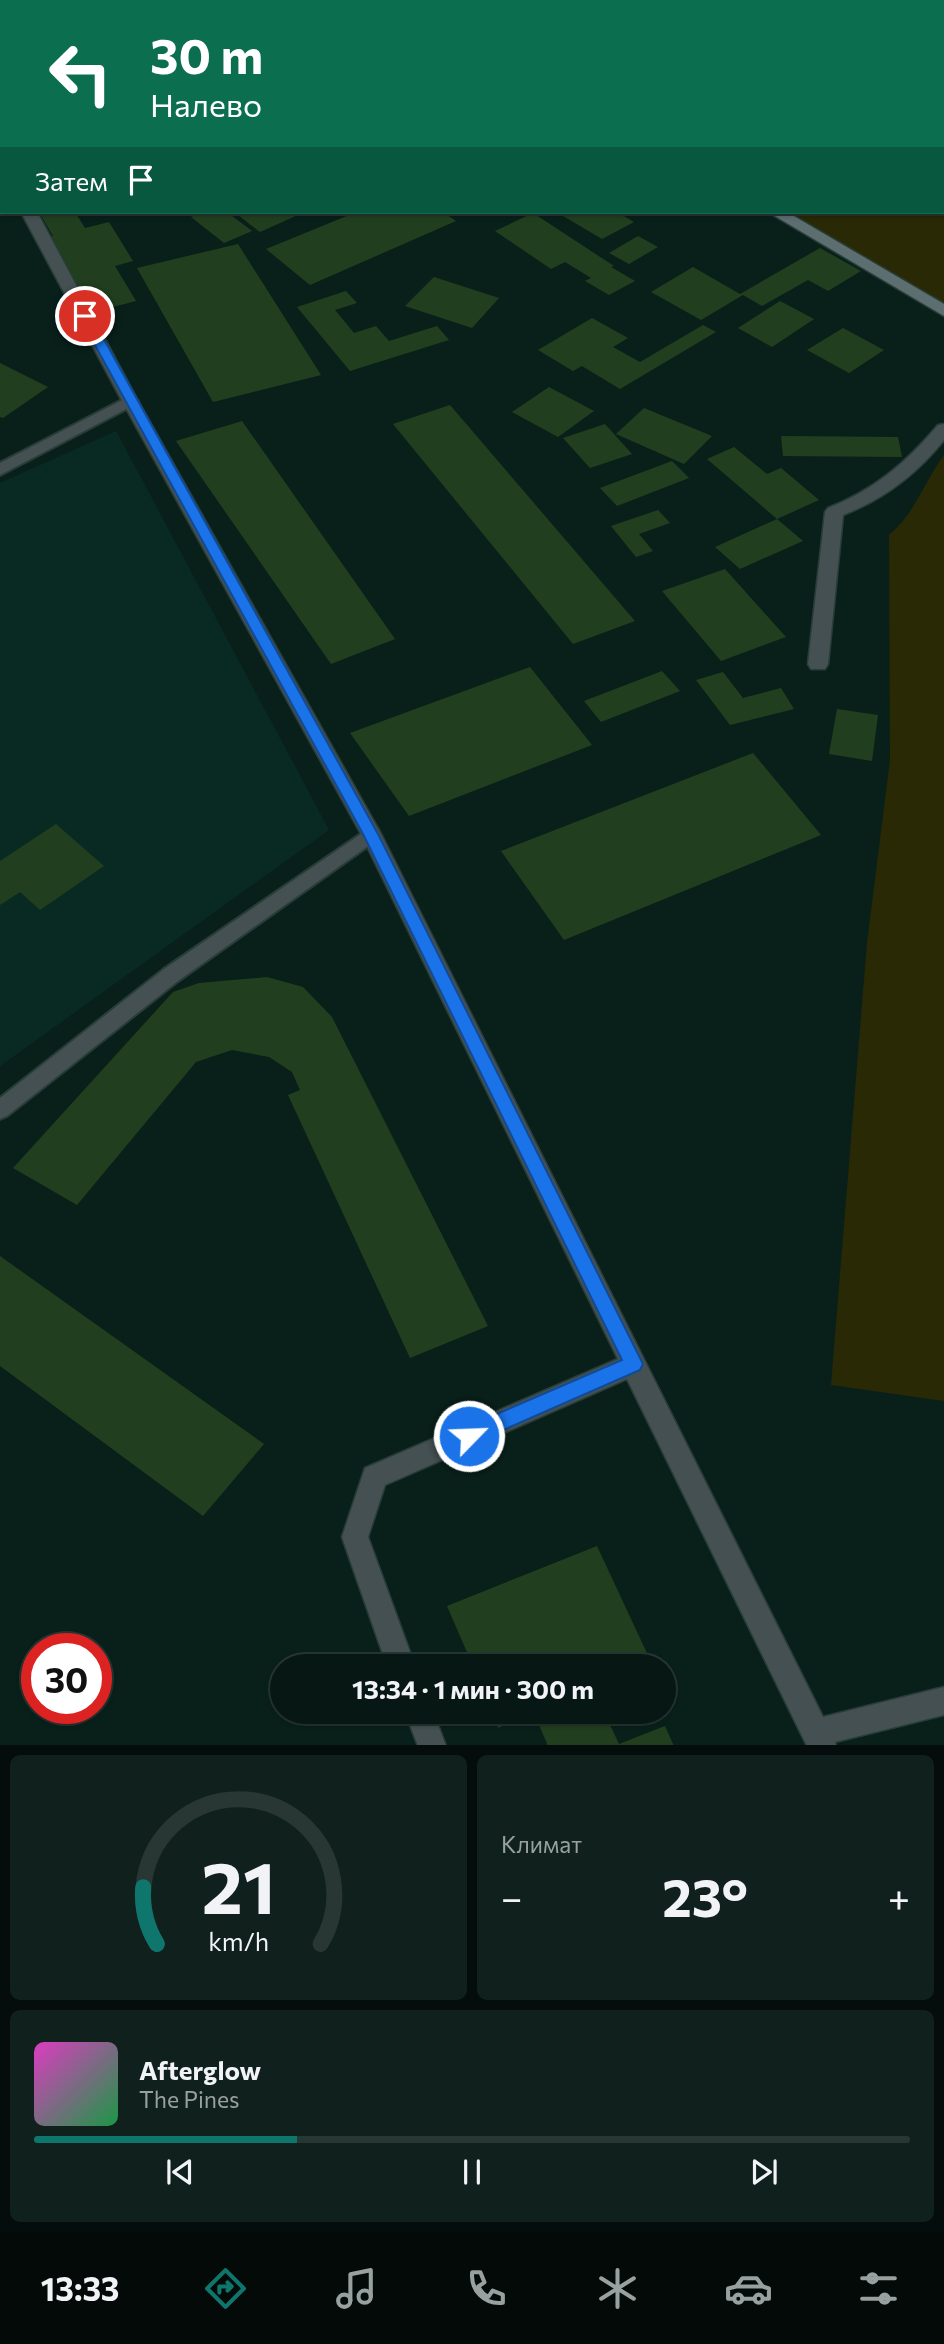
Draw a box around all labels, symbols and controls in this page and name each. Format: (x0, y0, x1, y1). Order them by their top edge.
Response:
text: 30 m (150, 24, 263, 84)
icon: left (35, 28, 126, 119)
text: Налево (150, 84, 262, 124)
icon: arrive (122, 161, 160, 199)
text: Затем (35, 165, 108, 196)
pin (55, 286, 115, 346)
icon: arrive (66, 297, 104, 335)
position arrow (432, 1399, 506, 1473)
speed limit sign: 30 (21, 1633, 112, 1724)
text: 13:34 · 1 мин · 300 m (352, 1673, 594, 1704)
text: Климат (501, 1830, 582, 1858)
text: 21 (201, 1840, 276, 1929)
text: 23° (662, 1864, 748, 1928)
text: − (501, 1873, 523, 1920)
text: + (888, 1873, 910, 1920)
text: km/h (208, 1925, 269, 1955)
text: Afterglow (139, 2054, 261, 2085)
text: The Pines (139, 2085, 240, 2113)
icon: previous (161, 2153, 199, 2191)
icon: pause (453, 2153, 491, 2191)
icon: next (745, 2153, 783, 2191)
icon: directions (201, 2264, 250, 2313)
icon: music (332, 2264, 381, 2313)
icon: phone (462, 2264, 511, 2313)
icon: climate (593, 2264, 642, 2313)
icon: car (724, 2264, 773, 2313)
icon: filters (854, 2264, 903, 2313)
text: 13:33 (41, 2268, 119, 2308)

